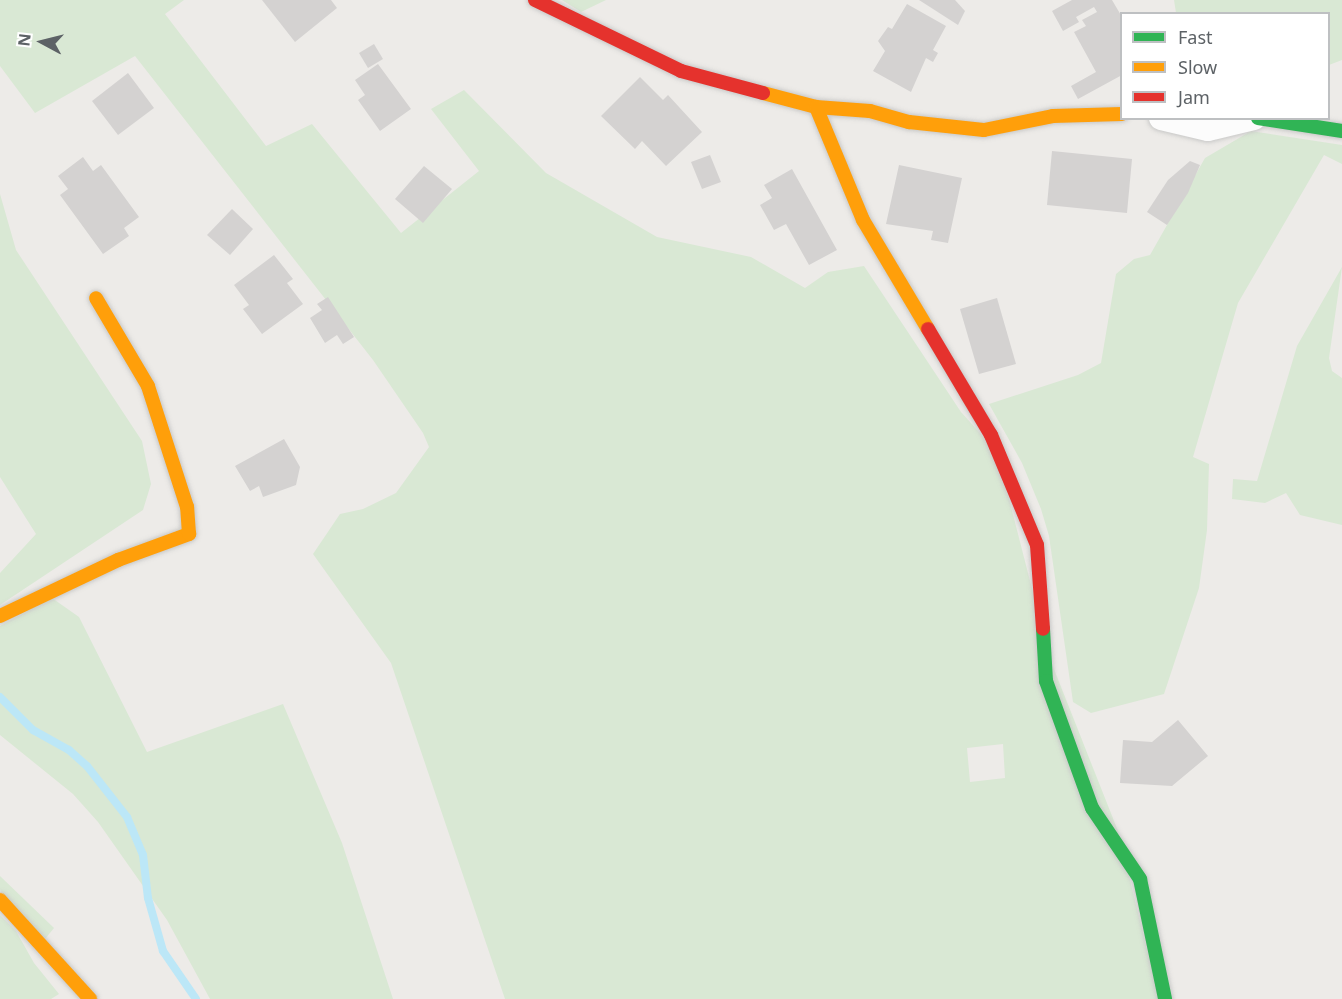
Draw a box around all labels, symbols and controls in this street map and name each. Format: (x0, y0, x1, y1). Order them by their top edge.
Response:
north arrow (12, 12, 72, 72)
legend (1120, 12, 1330, 120)
text: Fast (1178, 25, 1213, 49)
text: N (12, 32, 36, 48)
text: Slow (1178, 55, 1217, 79)
text: Jam (1178, 85, 1210, 109)

